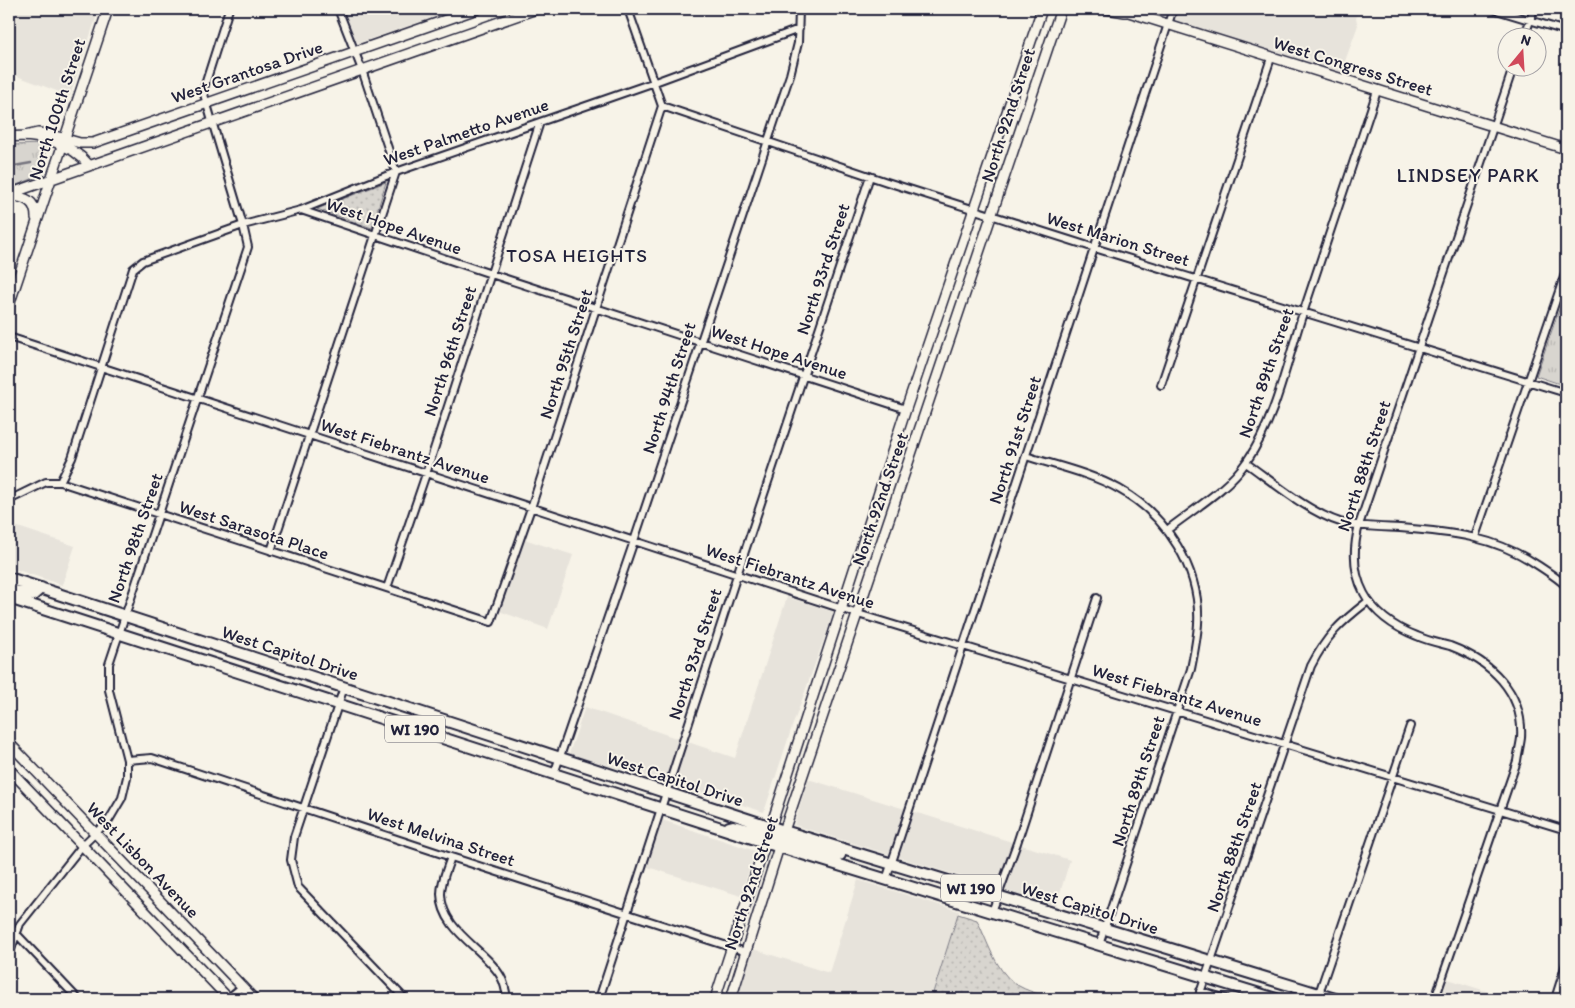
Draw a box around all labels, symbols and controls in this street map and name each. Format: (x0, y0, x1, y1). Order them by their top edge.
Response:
north arrow (1498, 28, 1548, 78)
street label: West Congress Street (1270, 31, 1436, 101)
text: N (1519, 31, 1533, 50)
street label: North 100th Street (24, 35, 90, 182)
street label: West Grantosa Drive (168, 36, 326, 108)
street label: North 92nd Street (976, 45, 1040, 185)
street label: West Palmetto Avenue (380, 93, 552, 171)
district label: LINDSEY PARK (1397, 163, 1539, 187)
street label: West Hope Avenue (323, 192, 465, 260)
street label: North 93rd Street (791, 200, 855, 337)
street label: West Marion Street (1044, 207, 1193, 271)
district label: TOSA HEIGHTS (506, 244, 648, 267)
street label: North 96th Street (419, 283, 482, 419)
street label: North 95th Street (535, 286, 598, 422)
street label: North 89th Street (1233, 305, 1299, 441)
street label: North 94th Street (637, 319, 701, 457)
street label: West Hope Avenue (708, 320, 850, 384)
street label: North 91st Street (984, 373, 1046, 507)
street label: North 88th Street (1332, 397, 1396, 534)
street label: West Fiebrantz Avenue (318, 413, 492, 489)
street label: North 92nd Street (847, 429, 913, 569)
street label: North 98th Street (102, 470, 168, 606)
street label: West Sarasota Place (176, 495, 332, 565)
street label: West Fiebrantz Avenue (703, 538, 877, 614)
street label: North 93rd Street (663, 585, 727, 722)
street label: West Capitol Drive (219, 621, 361, 685)
street label: West Fiebrantz Avenue (1089, 659, 1265, 731)
street label: North 89th Street (1107, 713, 1170, 849)
road number: WI 190 (385, 716, 445, 742)
street label: West Capitol Drive (604, 747, 746, 811)
street label: North 88th Street (1201, 779, 1267, 915)
street label: West Lisbon Avenue (82, 797, 204, 923)
street label: West Melvina Street (364, 803, 518, 871)
street label: North 92nd Street (719, 813, 783, 953)
road number: WI 190 (941, 874, 1001, 901)
street label: West Capitol Drive (1019, 877, 1161, 939)

